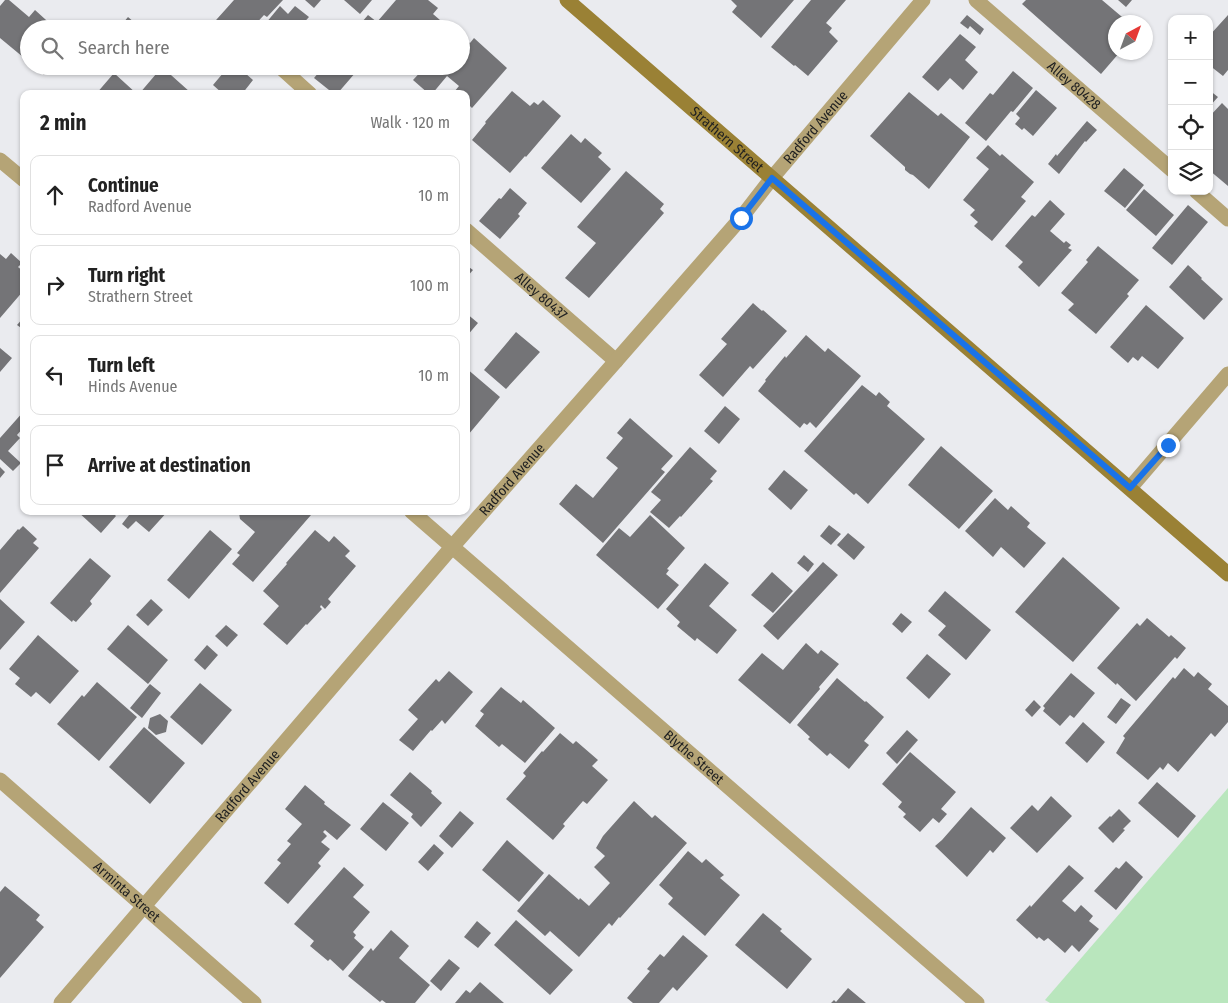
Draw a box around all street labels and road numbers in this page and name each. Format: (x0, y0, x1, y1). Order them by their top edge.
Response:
street label: Alley 80428 (1044, 58, 1104, 113)
street label: Radford Avenue (780, 87, 852, 168)
street label: Strathern Street (687, 103, 767, 176)
street label: Alley 80437 (511, 269, 571, 324)
street label: Radford Avenue (476, 440, 549, 519)
street label: Blythe Street (660, 727, 728, 788)
street label: Radford Avenue (212, 746, 284, 826)
street label: Arminta Street (90, 858, 164, 926)

